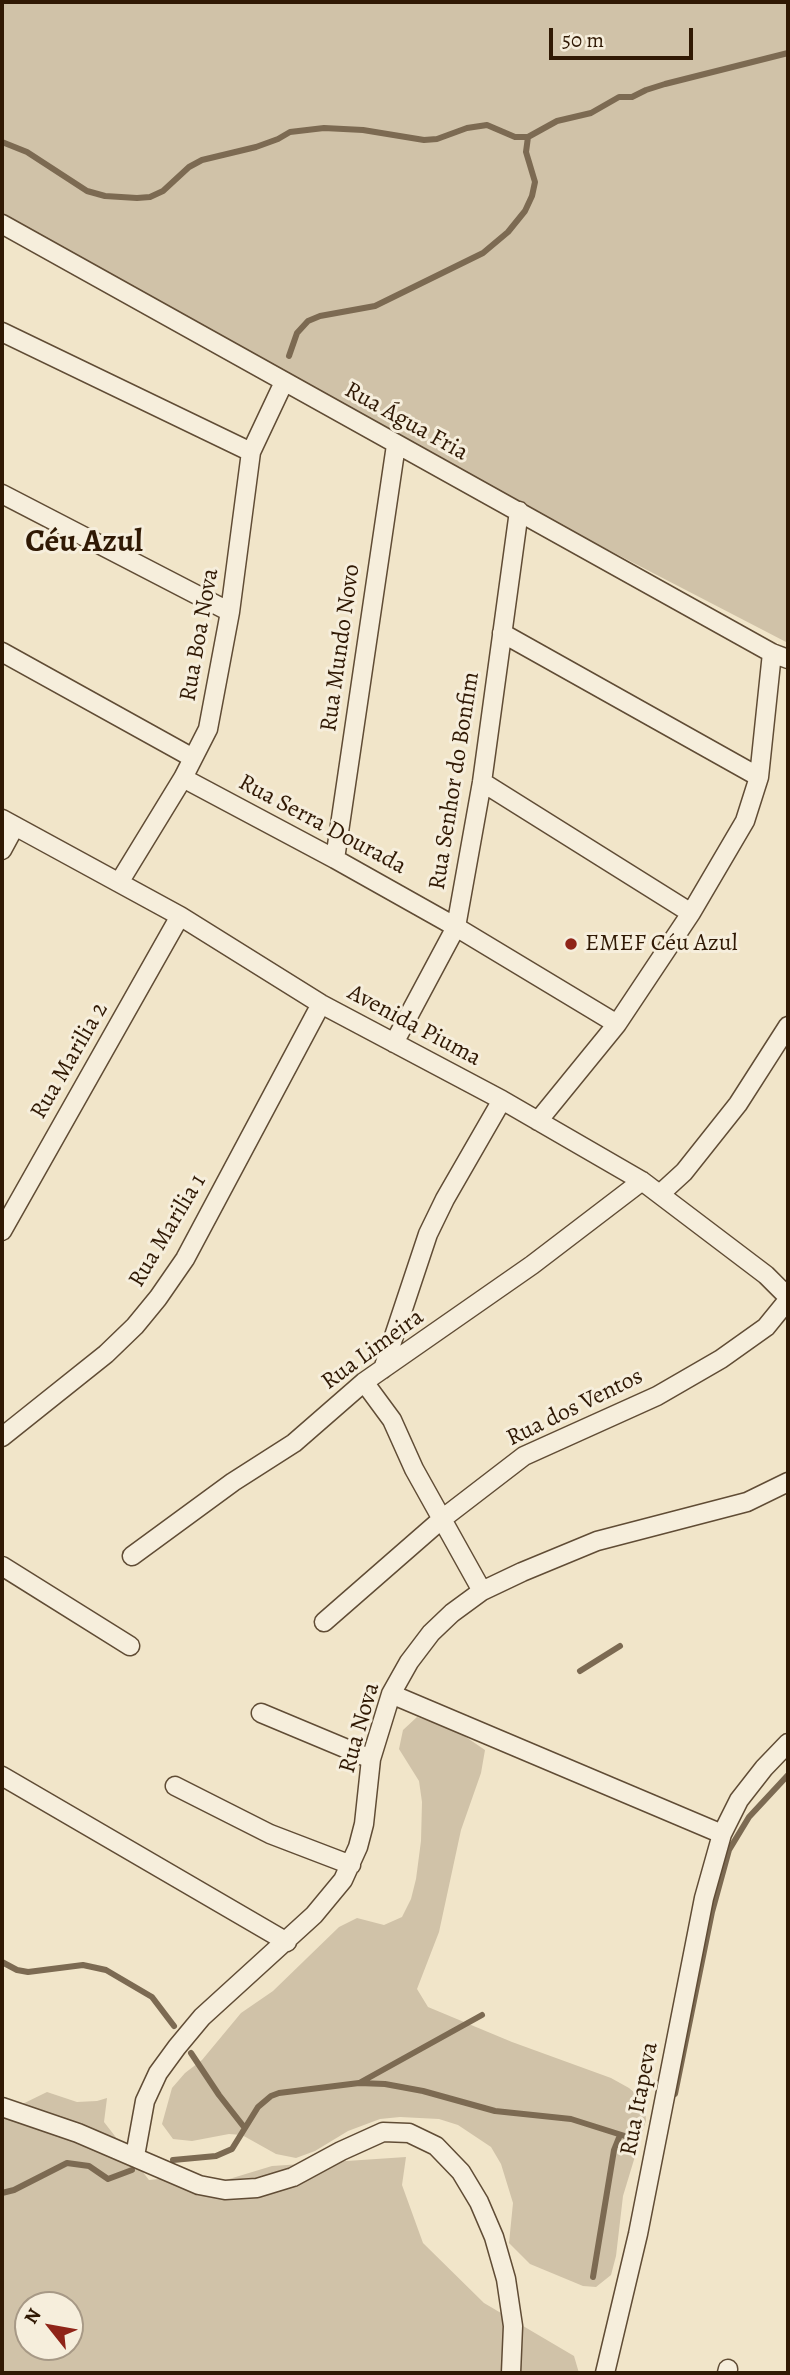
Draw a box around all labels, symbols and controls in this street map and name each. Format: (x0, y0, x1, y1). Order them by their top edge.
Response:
scale bar (552, 14, 696, 58)
text: 50 m (562, 26, 604, 54)
street label: Rua Água Fria (339, 376, 473, 468)
district label: Céu Azul (25, 524, 143, 562)
street label: Rua Mundo Novo (315, 562, 367, 734)
street label: Rua Boa Nova (174, 566, 226, 704)
street label: Rua Senhor do Bonfim (424, 670, 486, 892)
street label: Rua Serra Dourada (233, 769, 411, 881)
place label: EMEF Céu Azul (585, 930, 738, 958)
marker: EMEF Céu Azul (563, 936, 579, 952)
street label: Avenida Piuma (342, 979, 486, 1073)
street label: Rua Marilia 2 (25, 997, 115, 1125)
street label: Rua Marilia 1 (123, 1169, 213, 1293)
street label: Rua Limeira (316, 1303, 430, 1397)
street label: Rua dos Ventos (502, 1363, 648, 1453)
street label: Rua Nova (333, 1679, 387, 1777)
street label: Rua Itapeva (615, 2040, 665, 2158)
north arrow (14, 2291, 84, 2361)
text: N (18, 2304, 47, 2329)

